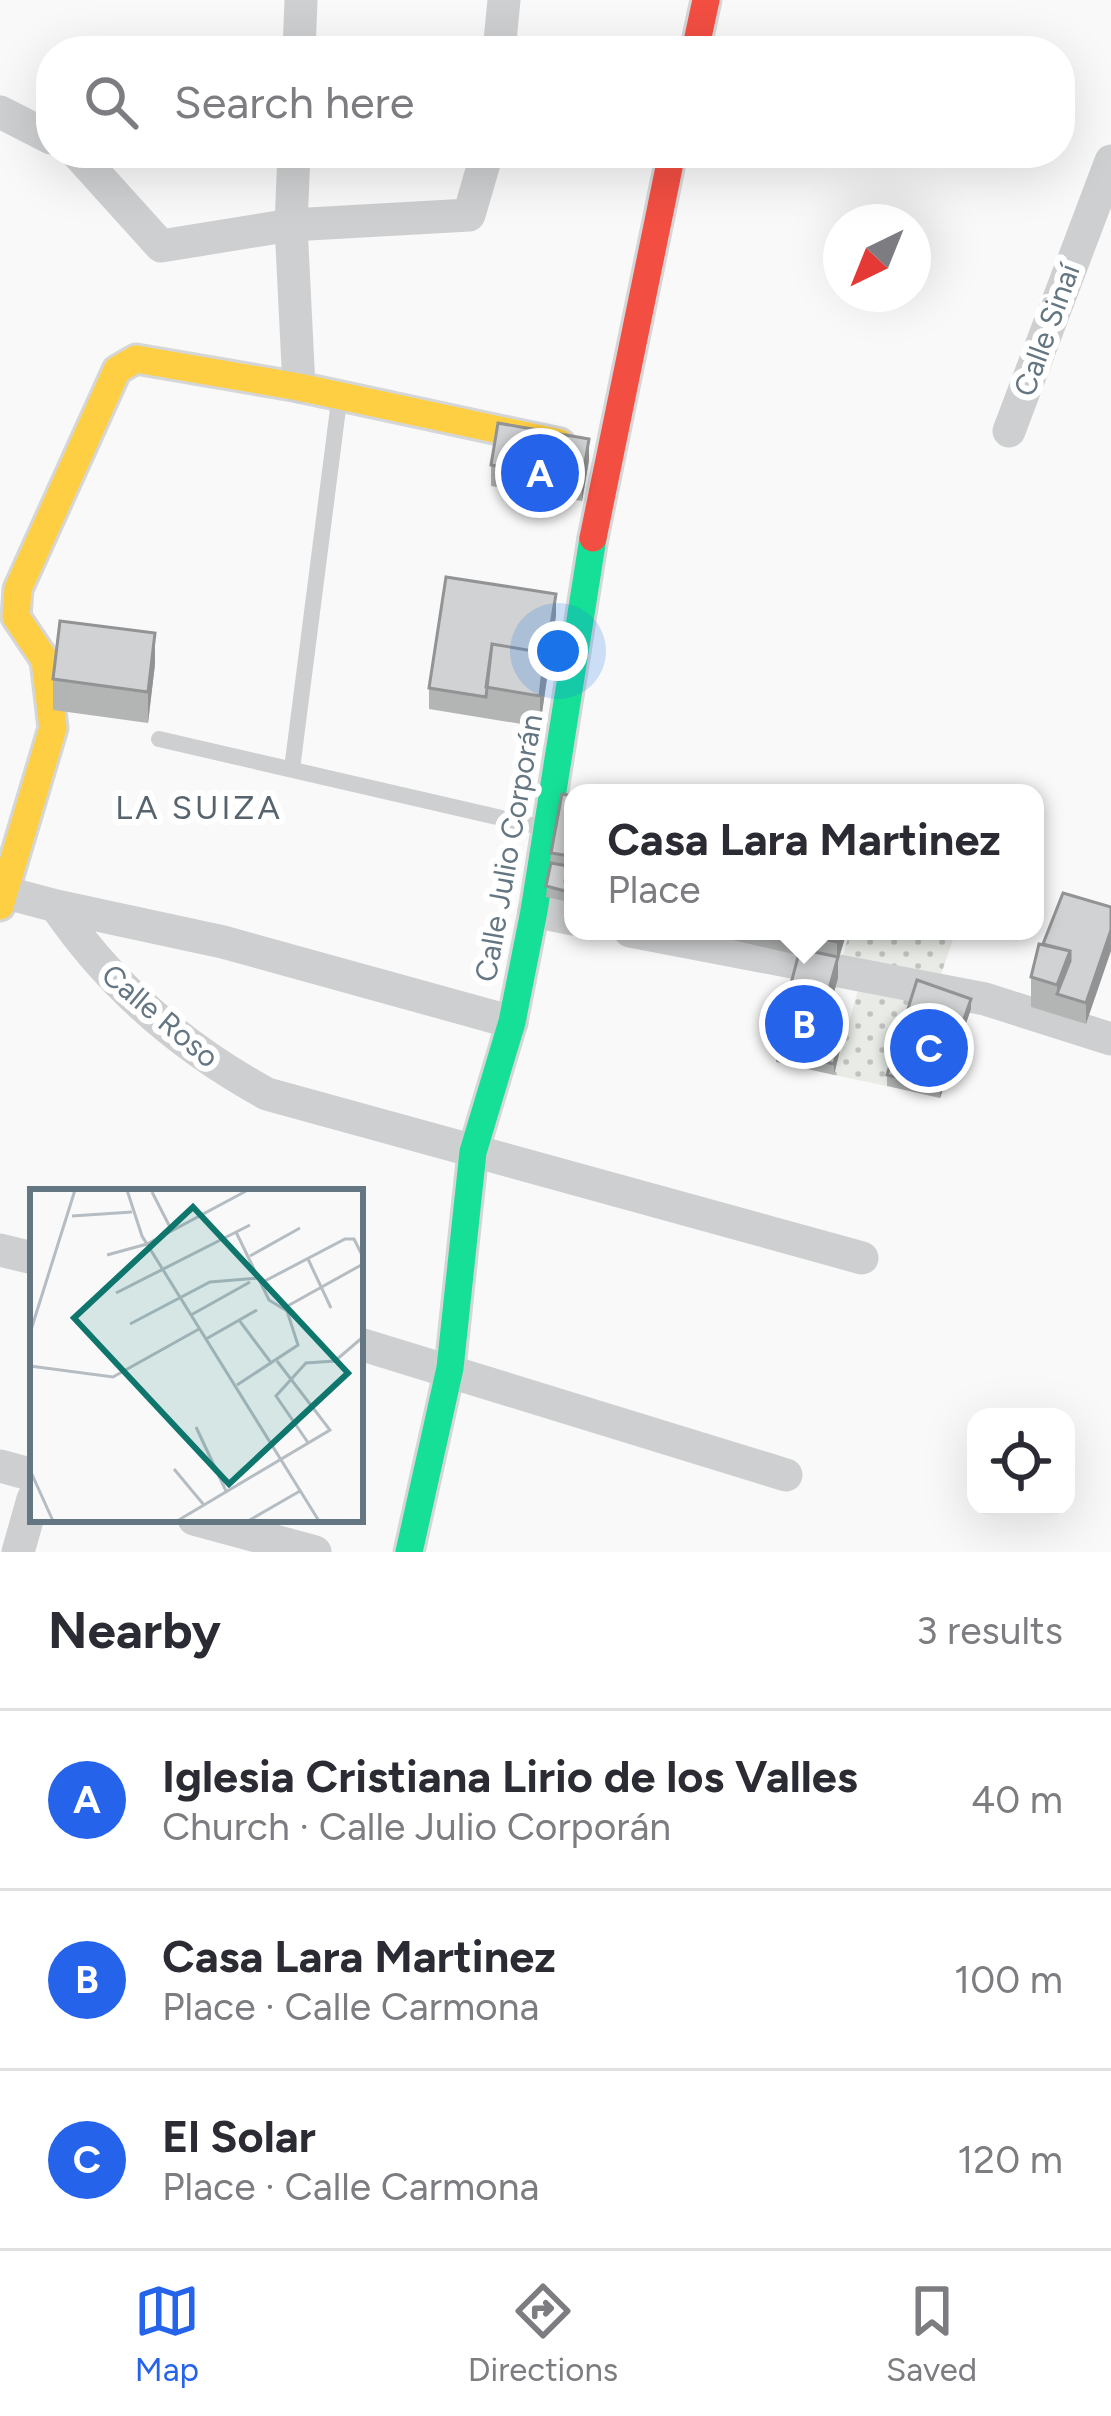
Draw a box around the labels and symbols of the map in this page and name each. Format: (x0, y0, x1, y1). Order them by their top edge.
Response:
north arrow (823, 204, 931, 312)
street label: Calle Sinaí (1005, 257, 1088, 401)
pin: A (501, 428, 579, 518)
your location (528, 621, 588, 681)
street label: Calle Julio Corporán (467, 711, 550, 985)
district label: LA SUIZA (115, 788, 283, 827)
street label: Calle Roso (94, 956, 226, 1075)
pin: B (765, 979, 843, 1069)
pin: C (890, 1003, 968, 1093)
inset map (30, 1189, 363, 1522)

